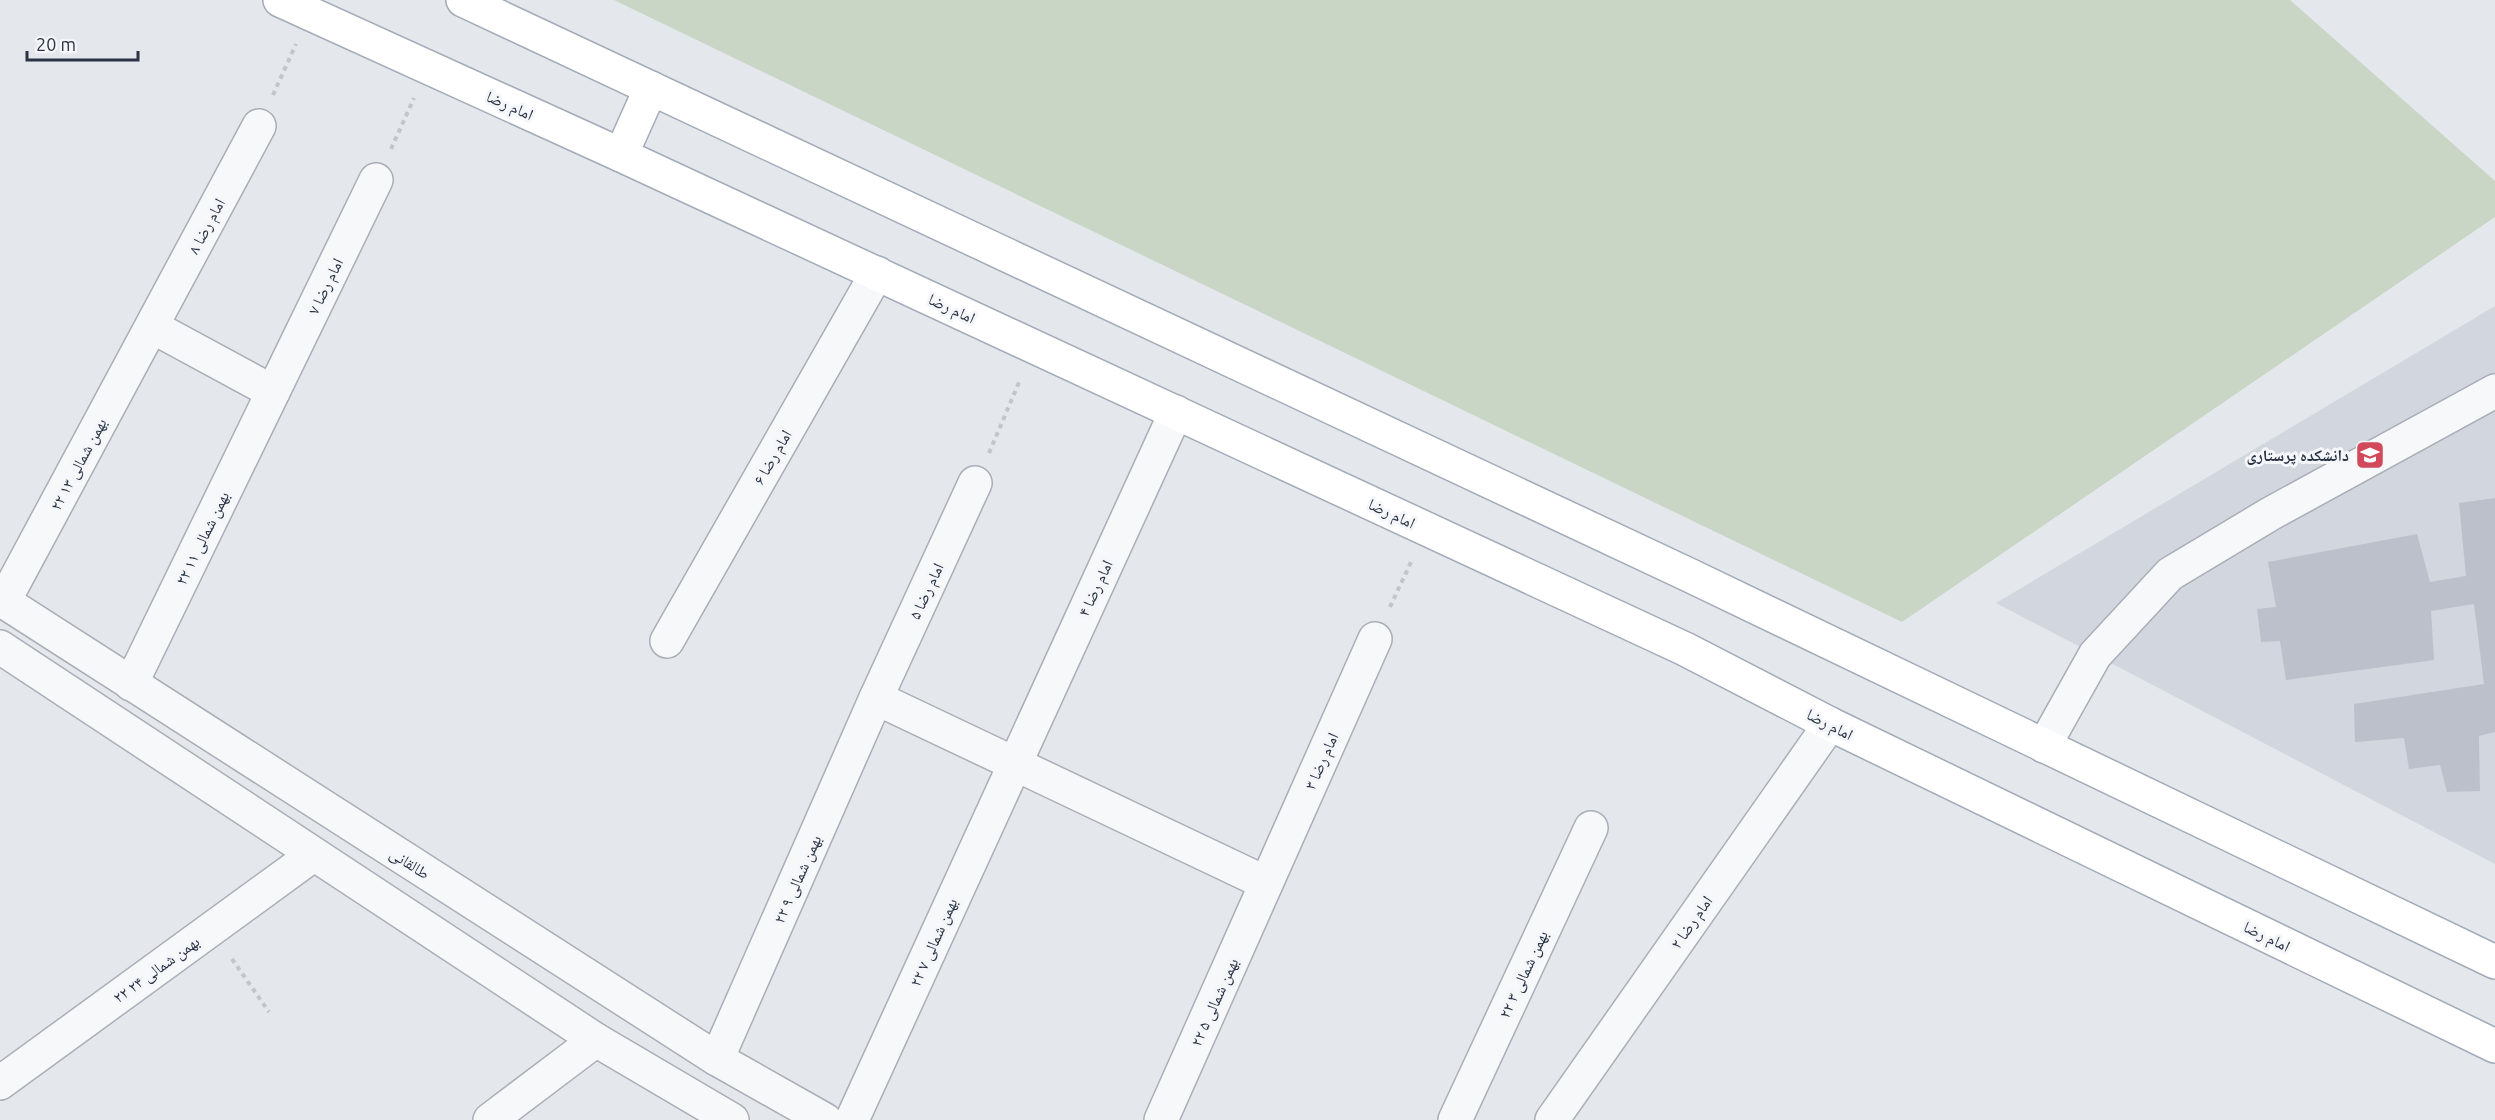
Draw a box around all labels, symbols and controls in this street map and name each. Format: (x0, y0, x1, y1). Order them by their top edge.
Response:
scale bar (27, 24, 138, 62)
text: 20 m (36, 34, 76, 54)
street label: امام رضا (483, 87, 536, 125)
street label: امام رضا ۸ (184, 195, 230, 258)
street label: امام رضا ۷ (304, 255, 348, 318)
street label: امام رضا (925, 289, 978, 328)
street label: ۲۲ بهمن شمالی ۱۳ (46, 415, 112, 514)
street label: امام رضا ۶ (749, 426, 797, 489)
school or university icon: دانشکده پرستاری (2354, 439, 2386, 471)
place label: دانشکده پرستاری (2247, 446, 2349, 465)
street label: ۲۲ بهمن شمالی ۱۱ (172, 488, 234, 589)
street label: امام رضا (1365, 494, 1418, 533)
street label: امام رضا ۴ (1074, 557, 1118, 620)
street label: امام رضا ۵ (905, 560, 949, 623)
street label: امام رضا (1803, 705, 1856, 745)
street label: امام رضا ۳ (1301, 730, 1343, 793)
street label: ۲۲ بهمن شمالی ۹ (770, 832, 826, 927)
street label: طالقانی (386, 844, 433, 884)
street label: امام رضا ۲ (1666, 892, 1717, 953)
street label: ۲۲ بهمن شمالی ۷ (906, 895, 962, 990)
street label: امام رضا (2240, 917, 2293, 957)
street label: ۲۲ بهمن شمالی ۳ (1495, 927, 1553, 1022)
street label: ۲۲ بهمن شمالی ۲۴ (110, 932, 204, 1008)
street label: ۲۲ بهمن شمالی ۵ (1187, 955, 1243, 1050)

